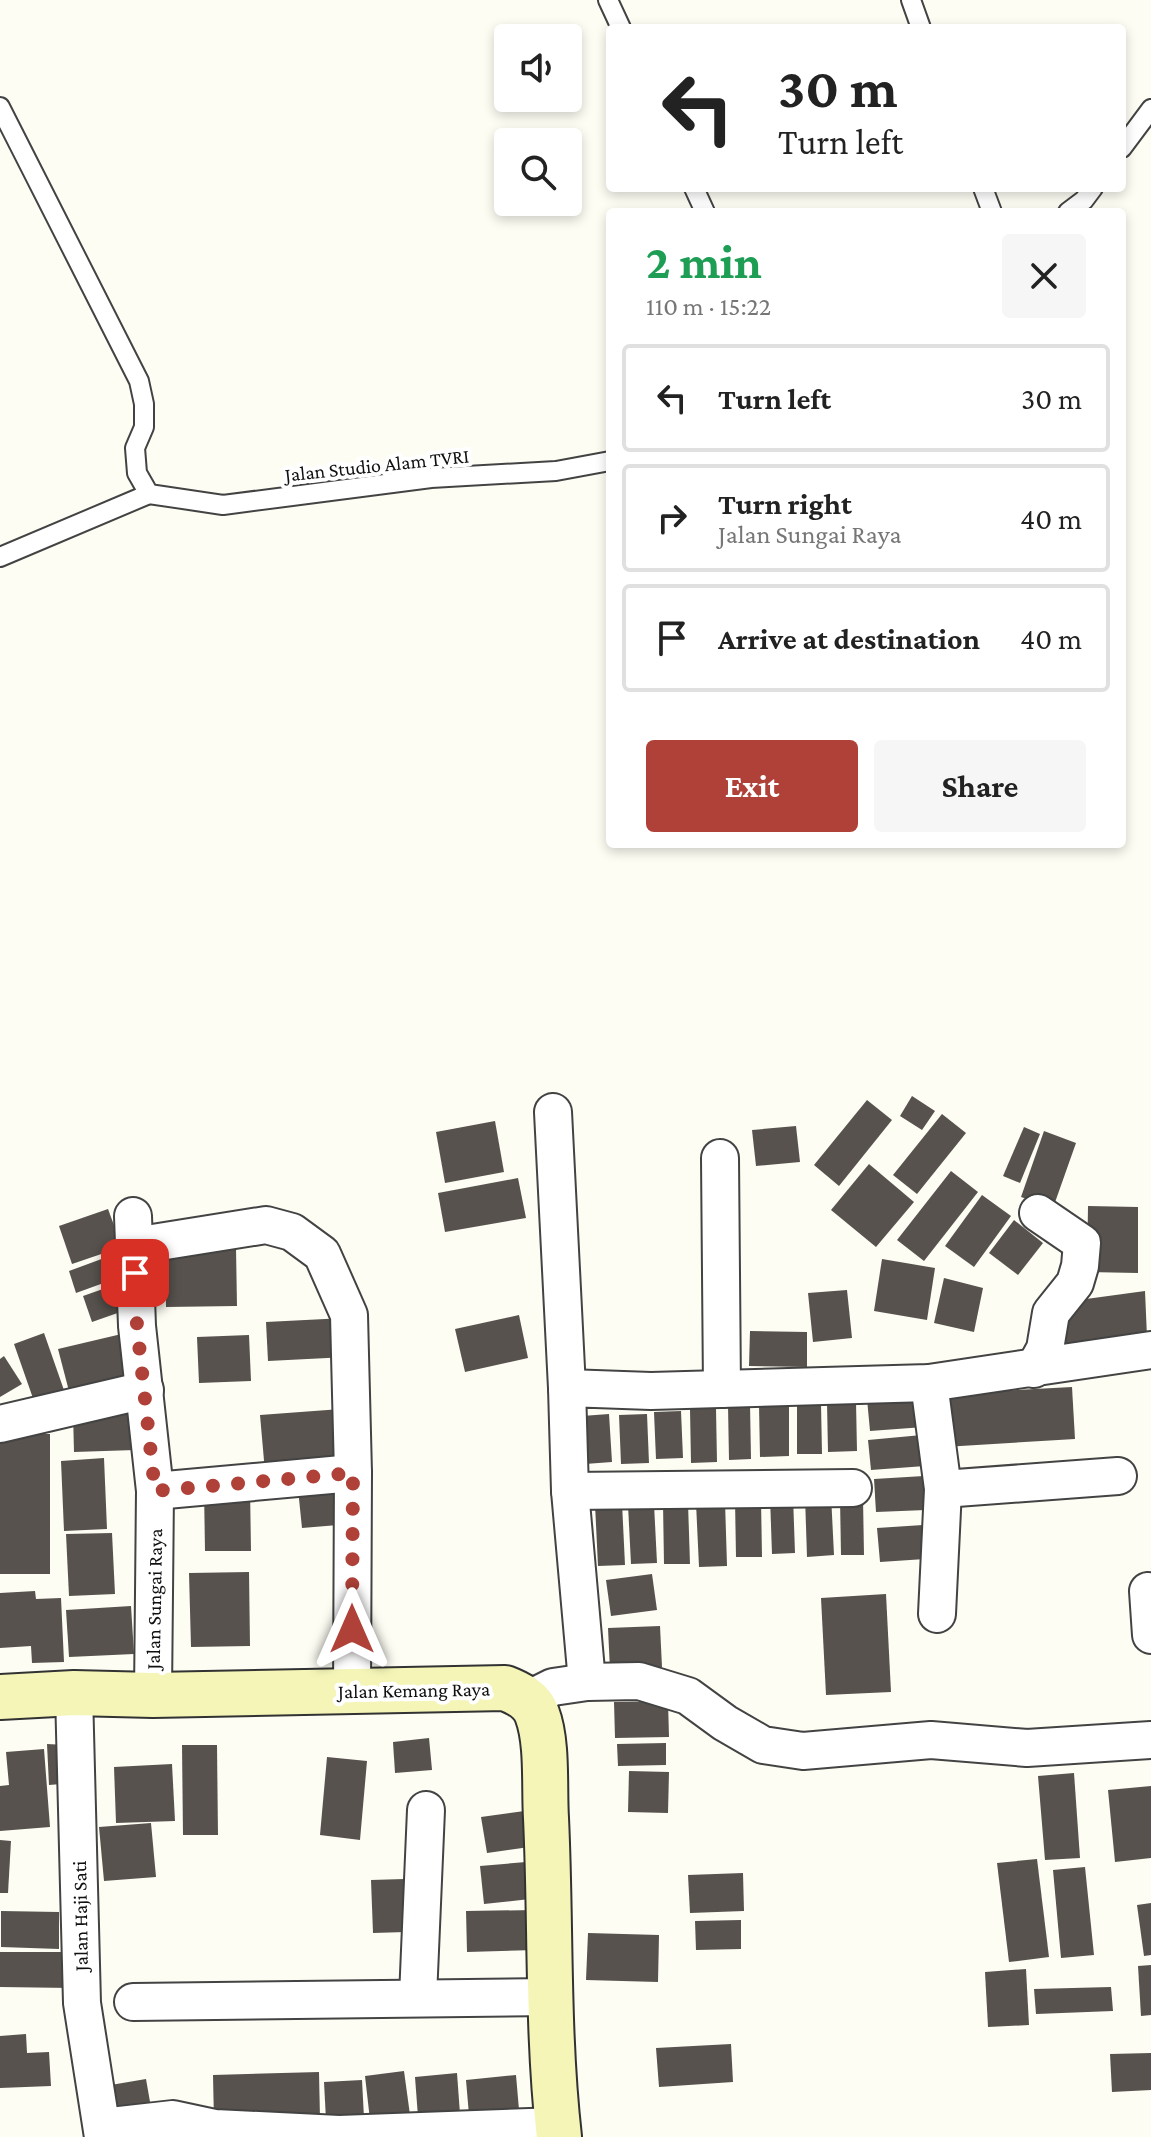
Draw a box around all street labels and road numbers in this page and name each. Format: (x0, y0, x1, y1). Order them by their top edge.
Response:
street label: Jalan Studio Alam TVRI (282, 444, 470, 487)
street label: Jalan Sungai Raya (142, 1528, 167, 1672)
street label: Jalan Kemang Raya (336, 1678, 490, 1703)
street label: Jalan Haji Sati (68, 1860, 93, 1974)

